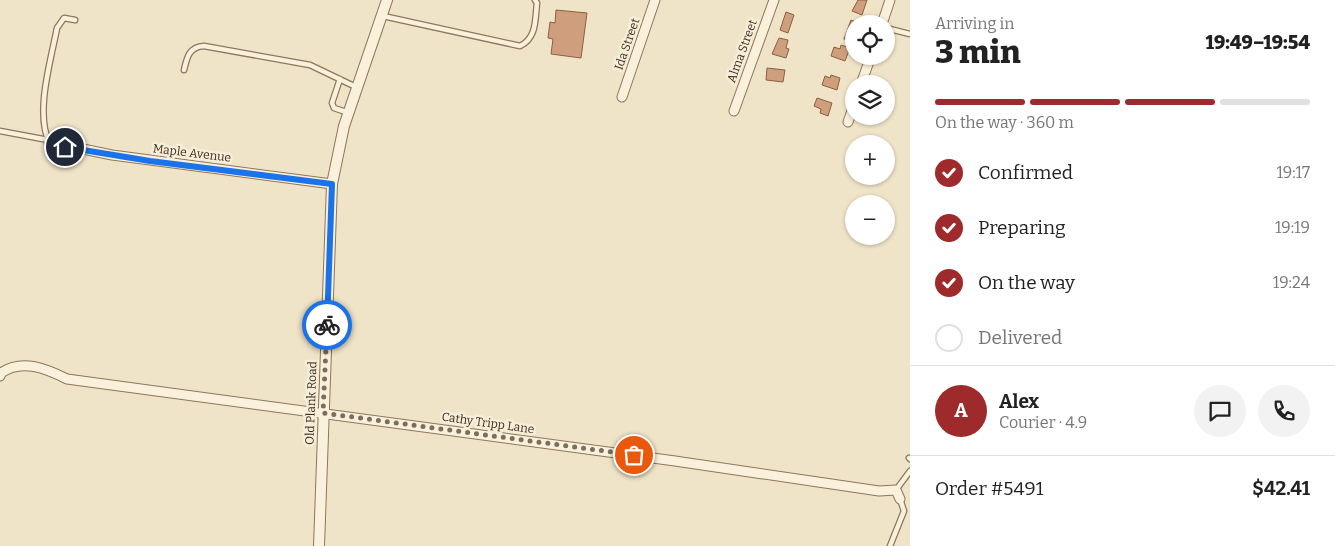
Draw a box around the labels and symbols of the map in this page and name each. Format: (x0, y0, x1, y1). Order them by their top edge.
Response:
street label: Ida Street (612, 16, 643, 72)
street label: Alma Street (724, 17, 760, 84)
pin (44, 126, 86, 168)
street label: Maple Avenue (152, 141, 232, 165)
courier (302, 300, 352, 350)
street label: Old Plank Road (303, 361, 319, 445)
street label: Cathy Tripp Lane (441, 410, 535, 436)
pin (613, 434, 655, 476)

